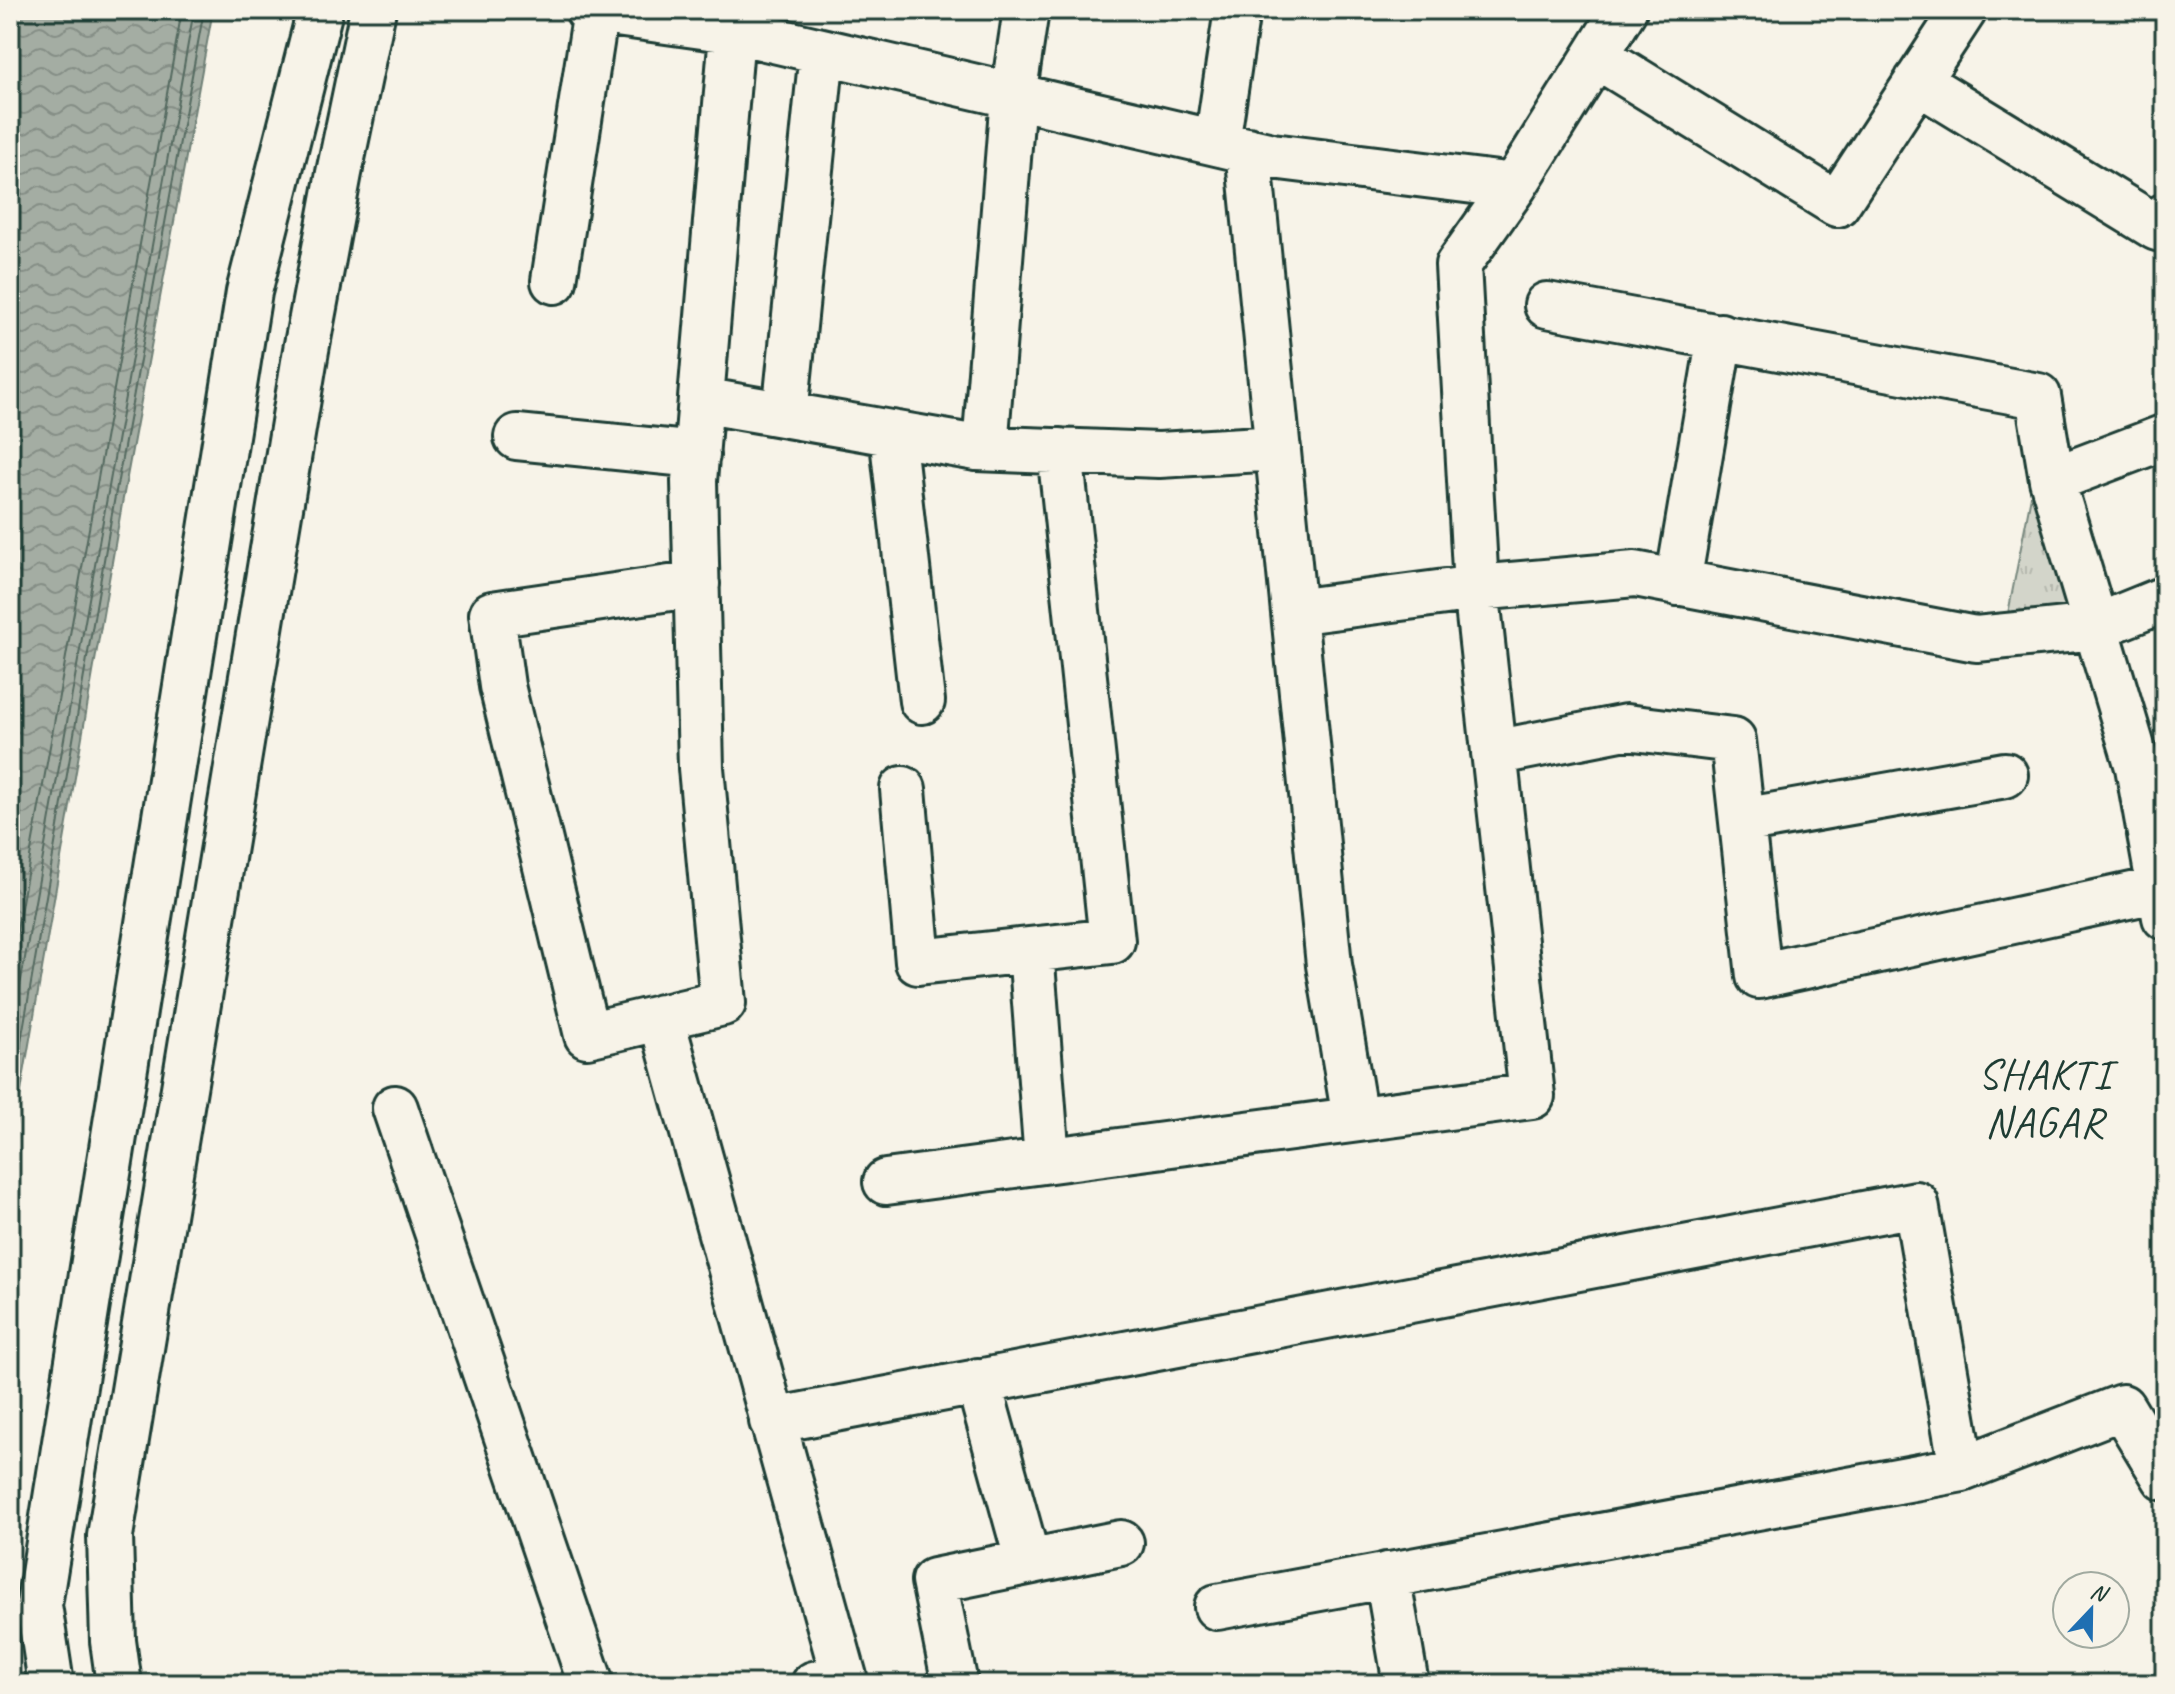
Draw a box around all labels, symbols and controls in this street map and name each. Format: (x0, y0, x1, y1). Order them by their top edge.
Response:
district label: SHAKTI NAGAR (1978, 1048, 2119, 1149)
north arrow (2051, 1570, 2131, 1650)
text: N (2087, 1577, 2113, 1609)

